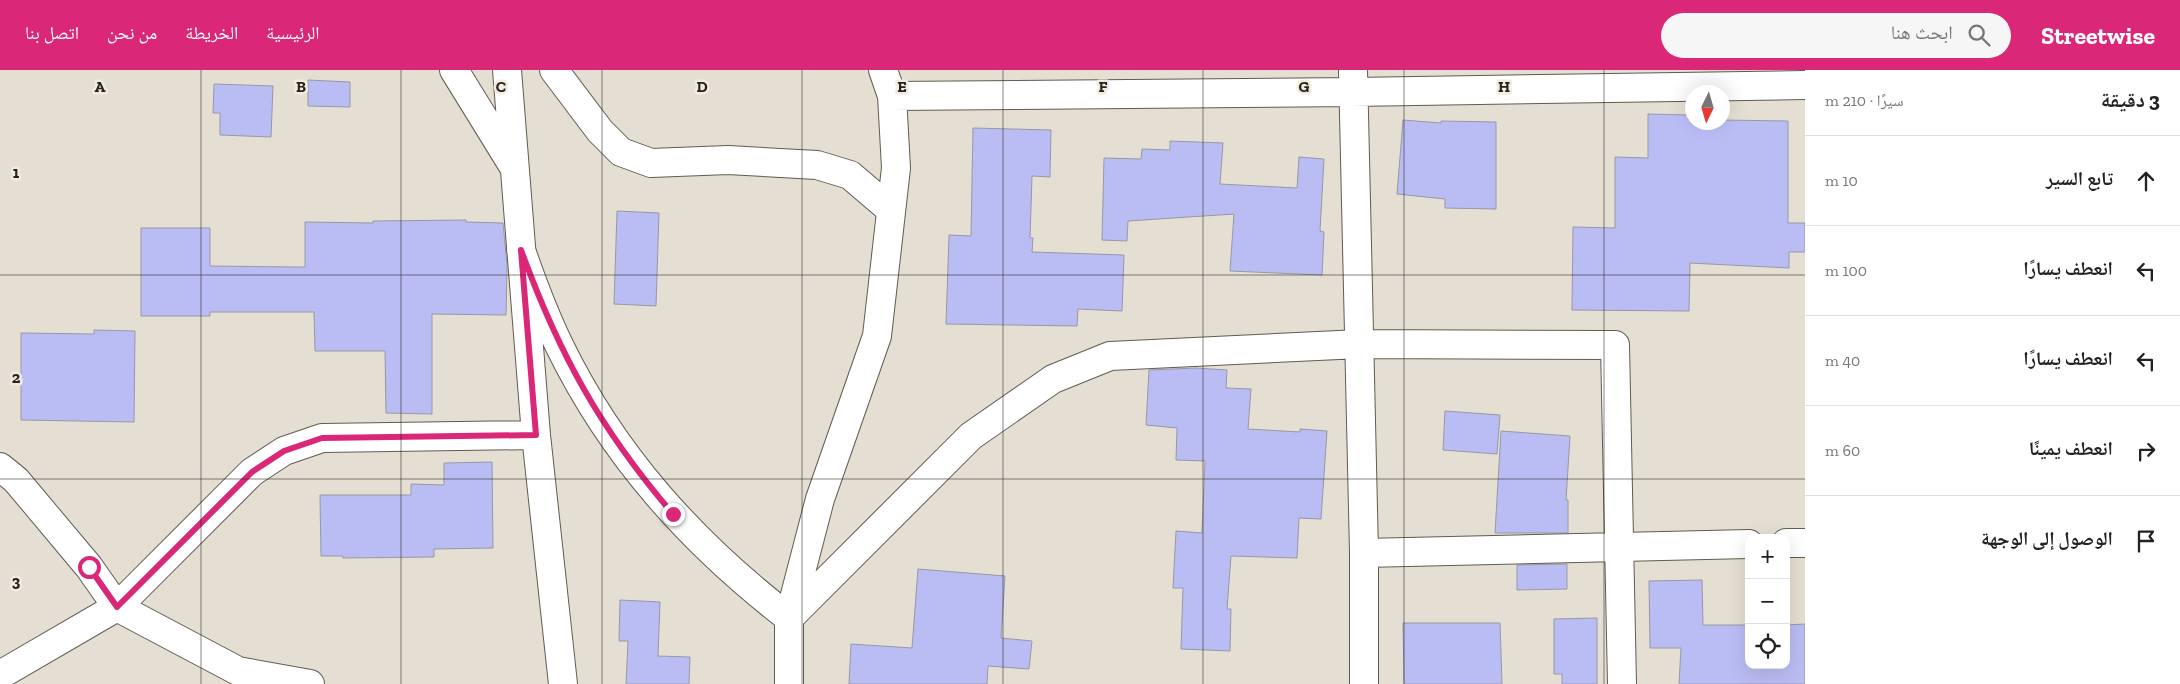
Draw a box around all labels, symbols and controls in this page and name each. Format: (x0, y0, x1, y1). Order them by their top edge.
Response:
search box (1661, 13, 2011, 58)
text: ابحث هنا (1891, 21, 1953, 44)
icon: search (1965, 21, 1993, 49)
text: Streetwise (2041, 21, 2155, 50)
text: اتصل بنا (25, 22, 79, 44)
text: من نحن (107, 22, 157, 44)
text: الخريطة (185, 22, 238, 44)
text: الرئيسية (266, 22, 320, 44)
text: A (95, 77, 106, 96)
text: B (296, 77, 306, 96)
text: C (496, 77, 506, 96)
text: D (696, 77, 708, 96)
text: E (897, 77, 907, 96)
text: F (1098, 77, 1108, 96)
text: G (1299, 77, 1310, 96)
text: H (1498, 77, 1510, 96)
north arrow (1685, 85, 1730, 130)
text: 3 دقيقة (2101, 87, 2160, 112)
text: سيرًا · 210 m (1825, 91, 1903, 110)
text: 1 (13, 163, 20, 182)
text: تابع السير (2046, 167, 2113, 190)
icon: ahead (2132, 167, 2160, 195)
text: 10 m (1825, 171, 1858, 190)
text: انعطف يسارًا (2023, 257, 2113, 280)
icon: left (2132, 257, 2160, 285)
text: 100 m (1825, 261, 1867, 280)
text: انعطف يسارًا (2023, 347, 2113, 370)
icon: left (2132, 347, 2160, 375)
text: 40 m (1825, 351, 1860, 370)
text: 2 (12, 368, 21, 387)
text: انعطف يمينًا (2029, 437, 2113, 460)
icon: right (2132, 437, 2160, 465)
text: 60 m (1825, 441, 1860, 460)
route end (662, 503, 685, 526)
text: الوصول إلى الوجهة (1981, 527, 2113, 550)
icon: arrive (2132, 527, 2160, 555)
map controls (1745, 534, 1790, 669)
button: + (1745, 534, 1790, 579)
route start (78, 556, 101, 579)
text: 3 (12, 572, 21, 591)
button: − (1745, 579, 1790, 624)
button: locate (1745, 624, 1790, 669)

